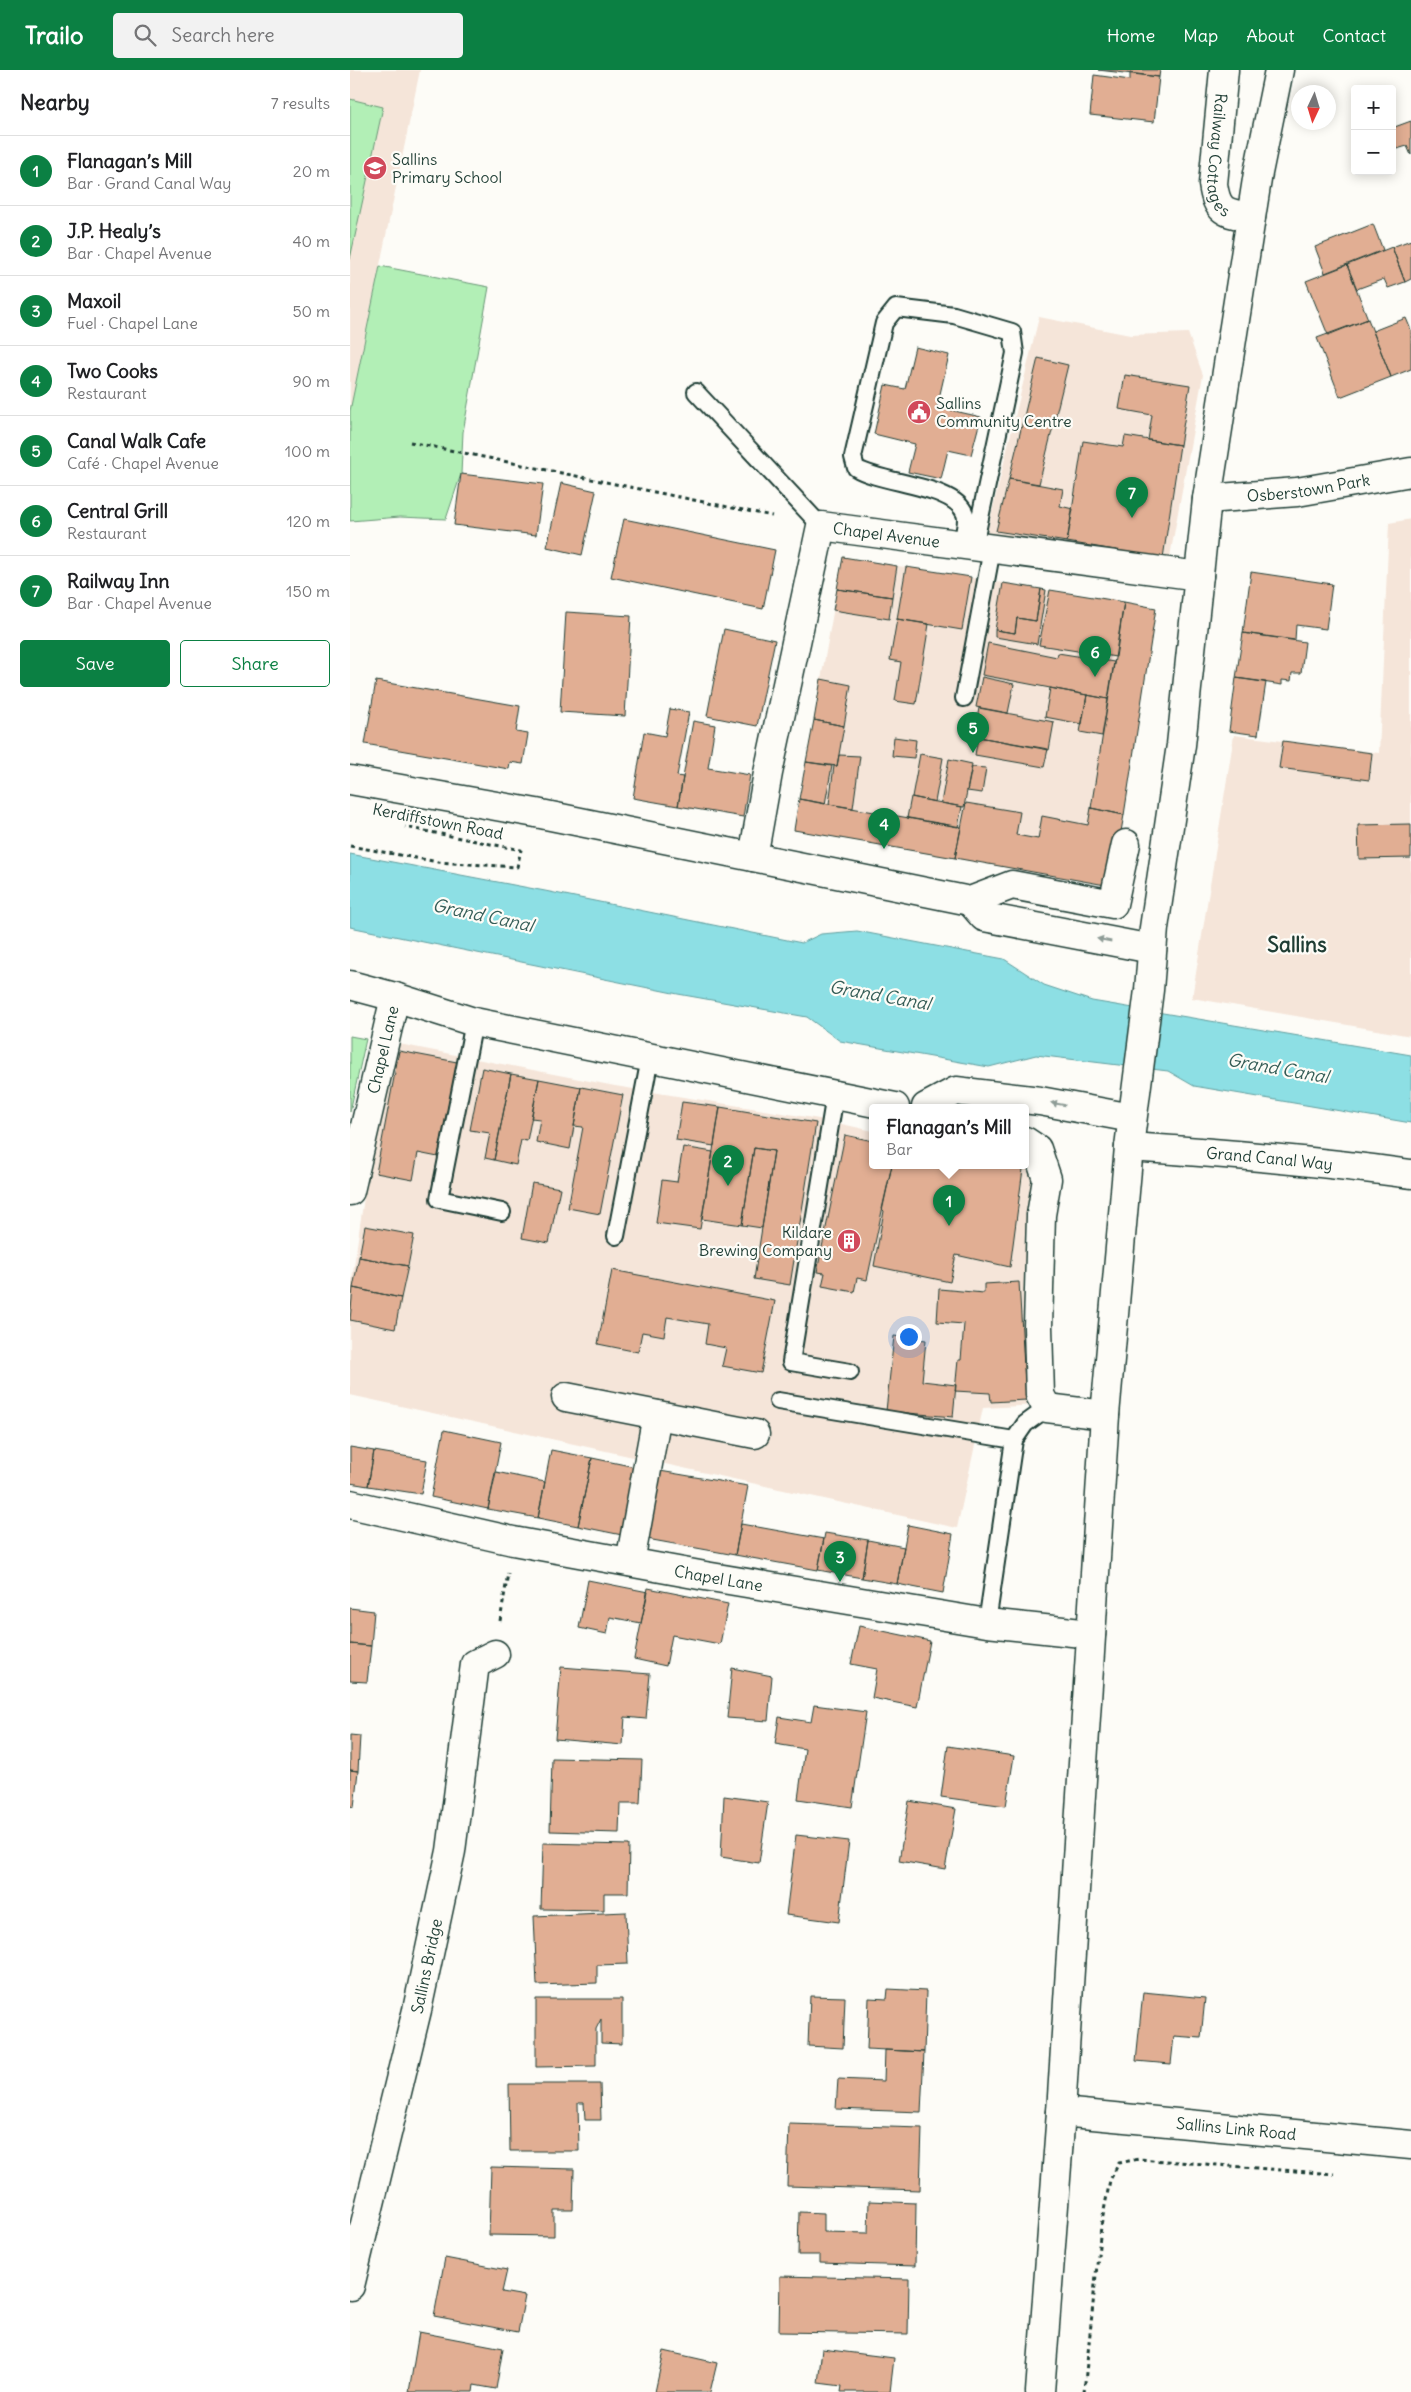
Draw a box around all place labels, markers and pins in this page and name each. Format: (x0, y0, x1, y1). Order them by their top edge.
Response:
place label: Sallins Primary School (392, 149, 502, 187)
school or university icon: Sallins Primary School (362, 155, 388, 181)
place label: Sallins Community Centre (936, 393, 1072, 431)
public building icon: Sallins Community Centre (906, 399, 932, 425)
pin: 7 (1116, 477, 1148, 518)
pin: 6 (1079, 636, 1111, 677)
pin: 5 (957, 712, 989, 753)
pin: 4 (868, 808, 900, 849)
pin: 2 (712, 1145, 744, 1186)
pin: 1 (933, 1185, 965, 1226)
place label: Kildare Brewing Company (699, 1222, 832, 1260)
building icon: Kildare Brewing Company (836, 1228, 862, 1254)
pin: 3 (824, 1541, 856, 1582)

